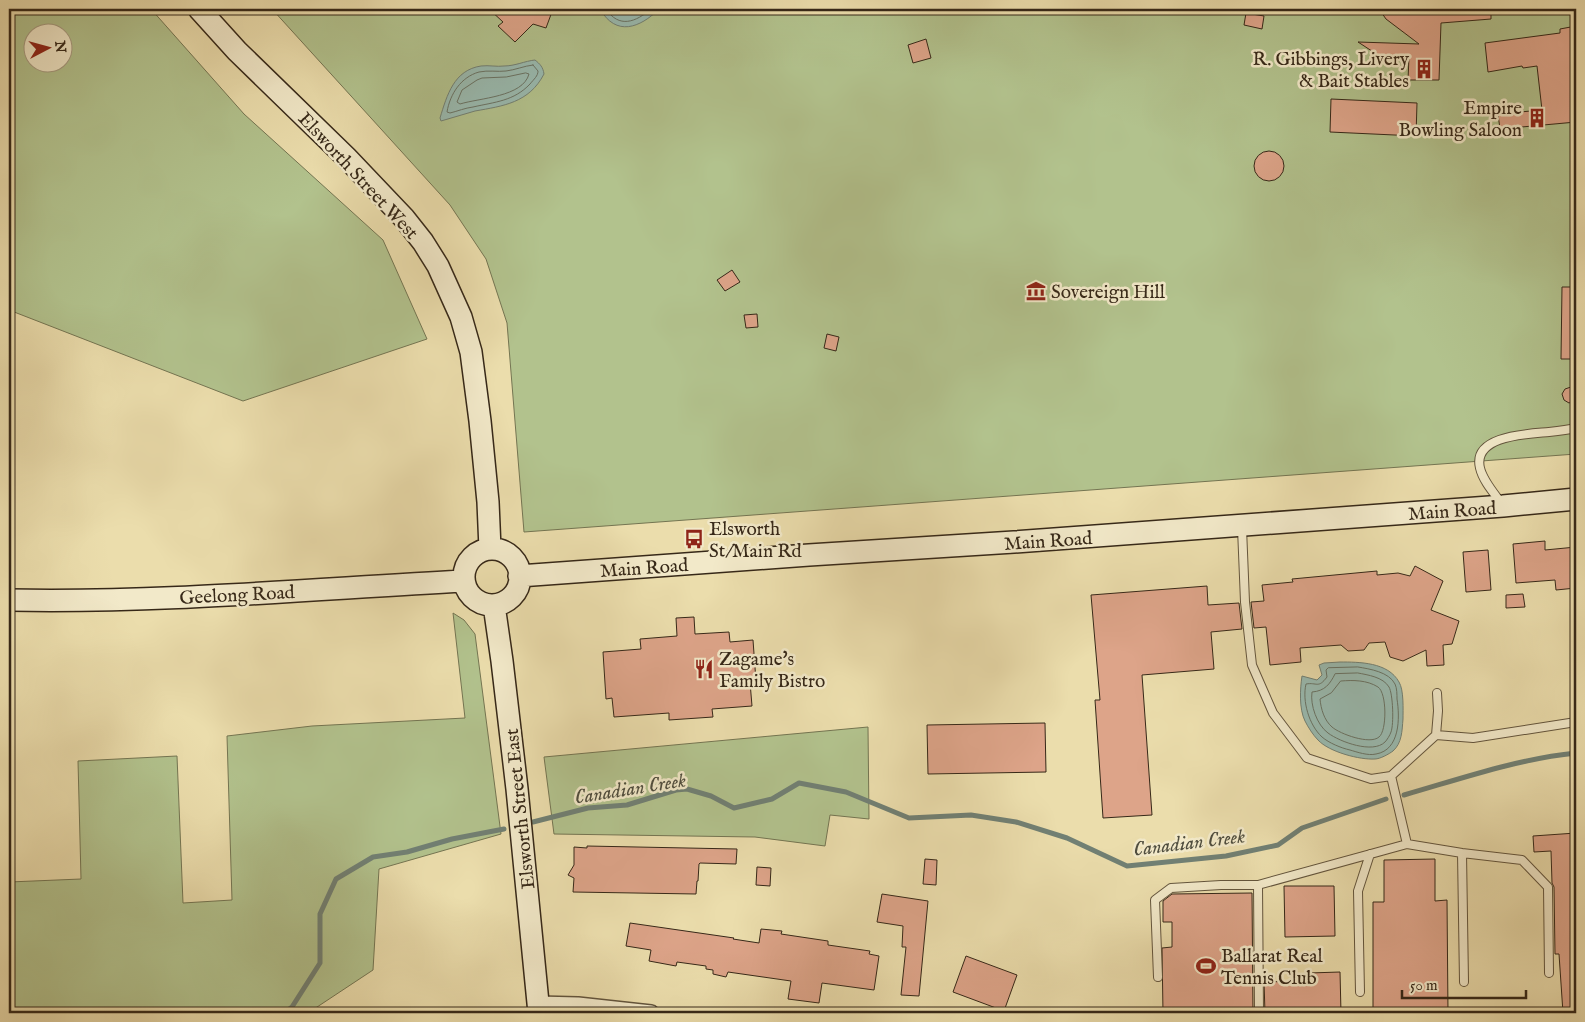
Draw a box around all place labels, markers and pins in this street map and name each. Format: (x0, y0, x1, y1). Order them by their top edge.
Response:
place label: R. Gibbings, Livery & Bait Stables (1253, 48, 1410, 94)
building icon: R. Gibbings, Livery & Bait Stables (1413, 58, 1435, 80)
place label: Empire Bowling Saloon (1399, 97, 1522, 143)
building icon: Empire Bowling Saloon (1526, 107, 1548, 129)
museum icon: Sovereign Hill (1025, 280, 1047, 302)
place label: Sovereign Hill (1051, 281, 1166, 305)
place label: Elsworth St/Main Rd (709, 518, 803, 564)
bus stop icon: Elsworth St/Main Rd (683, 528, 705, 550)
place label: Zagame's Family Bistro (719, 648, 825, 694)
restaurant icon: Zagame's Family Bistro (693, 658, 715, 680)
place label: Ballarat Real Tennis Club (1221, 945, 1324, 991)
sports icon: Ballarat Real Tennis Club (1195, 955, 1217, 977)

